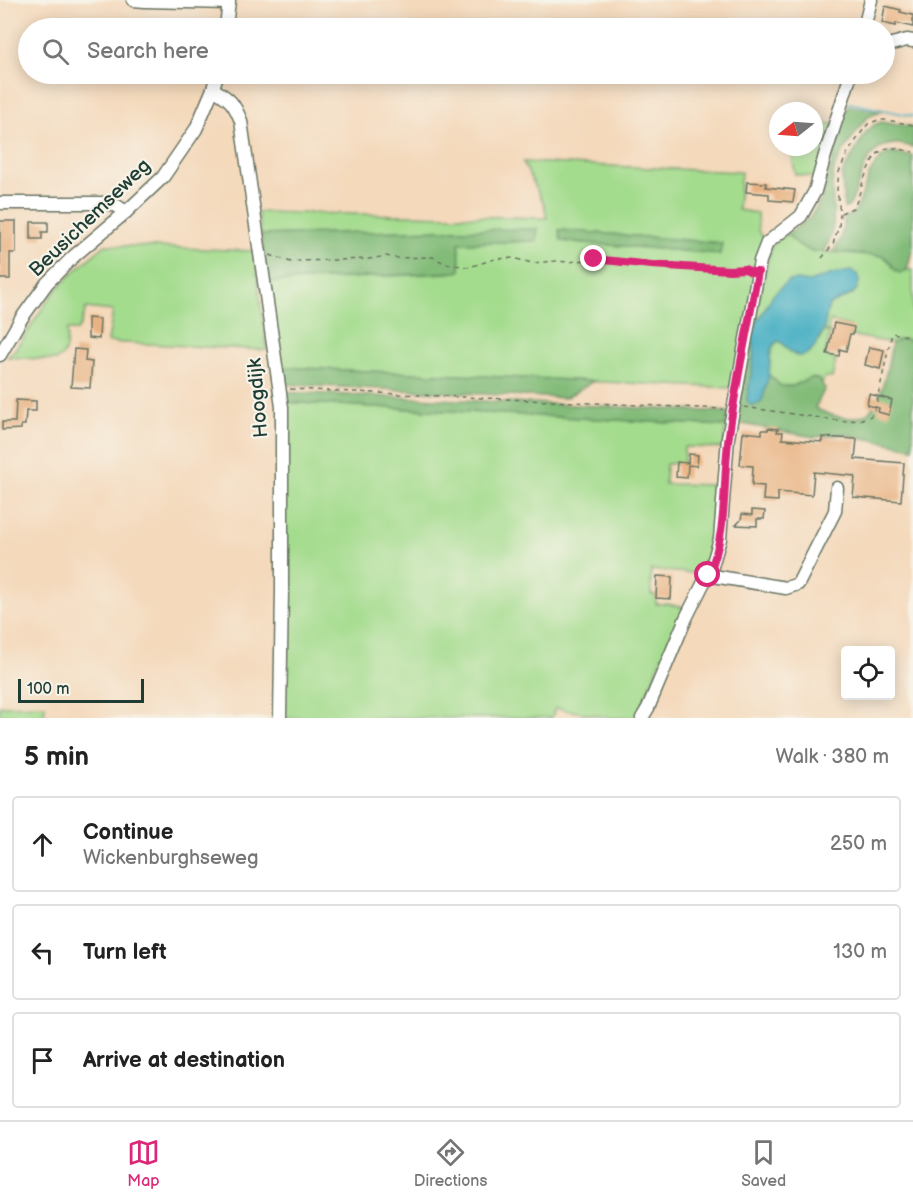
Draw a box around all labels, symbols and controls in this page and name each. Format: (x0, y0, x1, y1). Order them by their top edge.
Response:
search box (18, 18, 895, 84)
icon: search (39, 35, 72, 68)
text: Search here (87, 38, 209, 65)
north arrow (769, 102, 823, 156)
street label: Beusichemseweg (24, 154, 156, 282)
route end (580, 245, 606, 271)
street label: Hoogdijk (243, 357, 273, 439)
route start (694, 561, 720, 587)
map controls (841, 646, 895, 700)
button: locate (841, 646, 895, 700)
scale bar (18, 676, 144, 704)
text: 100 m (27, 680, 70, 699)
text: 5 min (24, 742, 89, 773)
text: Walk · 380 m (776, 745, 889, 769)
text: Continue (83, 819, 173, 846)
icon: ahead (26, 828, 59, 861)
text: 250 m (830, 832, 887, 856)
text: Wickenburghseweg (83, 846, 258, 870)
icon: left (26, 936, 59, 969)
text: Turn left (83, 939, 167, 966)
text: 130 m (833, 940, 887, 964)
icon: arrive (26, 1044, 59, 1077)
text: Arrive at destination (83, 1047, 285, 1074)
tab: Map (127, 1136, 160, 1191)
tab: Directions (414, 1136, 487, 1191)
tab: Saved (741, 1136, 786, 1191)

